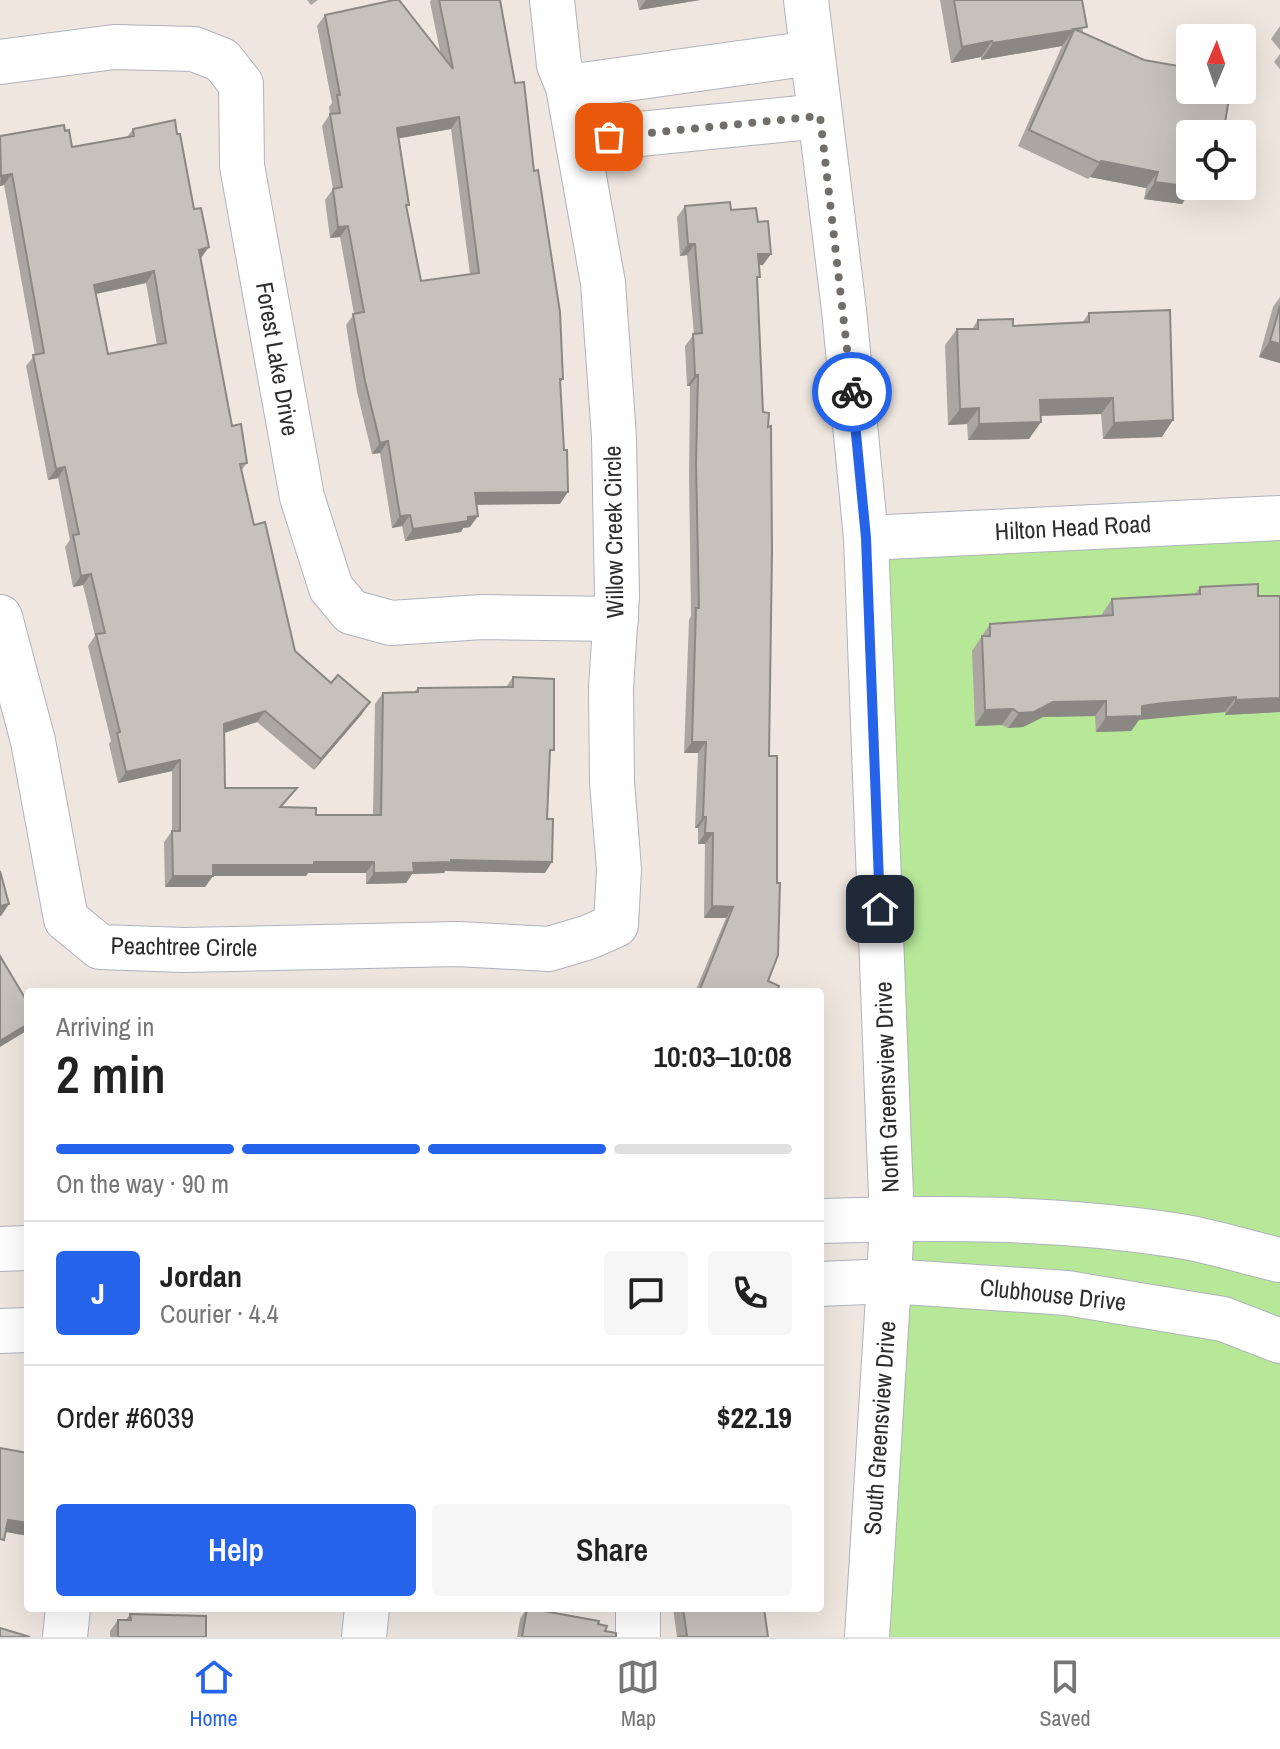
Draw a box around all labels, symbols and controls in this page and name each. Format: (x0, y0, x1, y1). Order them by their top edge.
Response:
north arrow (1176, 24, 1256, 104)
map controls (1176, 24, 1256, 200)
pin (575, 103, 643, 171)
icon: bag (587, 115, 631, 159)
button: locate (1176, 120, 1256, 200)
street label: Forest Lake Drive (249, 280, 307, 438)
courier (812, 352, 892, 432)
icon: bike (830, 370, 874, 414)
street label: Willow Creek Circle (595, 445, 631, 619)
street label: Hilton Head Road (994, 507, 1152, 547)
pin (846, 875, 914, 943)
icon: home (858, 887, 902, 931)
street label: Peachtree Circle (110, 929, 258, 963)
street label: North Greensview Drive (866, 981, 906, 1193)
text: Arriving in (56, 1009, 154, 1044)
text: 10:03–10:08 (653, 1036, 792, 1076)
text: 2 min (56, 1039, 166, 1109)
text: On the way · 90 m (56, 1166, 229, 1201)
button: chat (604, 1251, 688, 1335)
button: phone (708, 1251, 792, 1335)
text: Jordan (160, 1256, 242, 1296)
street label: Clubhouse Drive (979, 1270, 1128, 1318)
text: J (91, 1273, 105, 1313)
text: Courier · 4.4 (160, 1296, 279, 1331)
street label: South Greensview Drive (856, 1320, 902, 1536)
text: Order #6039 (56, 1397, 194, 1437)
text: $22.19 (717, 1397, 792, 1437)
button: Help (56, 1504, 416, 1596)
button: Share (432, 1504, 792, 1596)
tab: Home (189, 1655, 238, 1733)
tab: Map (616, 1655, 660, 1733)
tab: Saved (1039, 1655, 1091, 1733)

